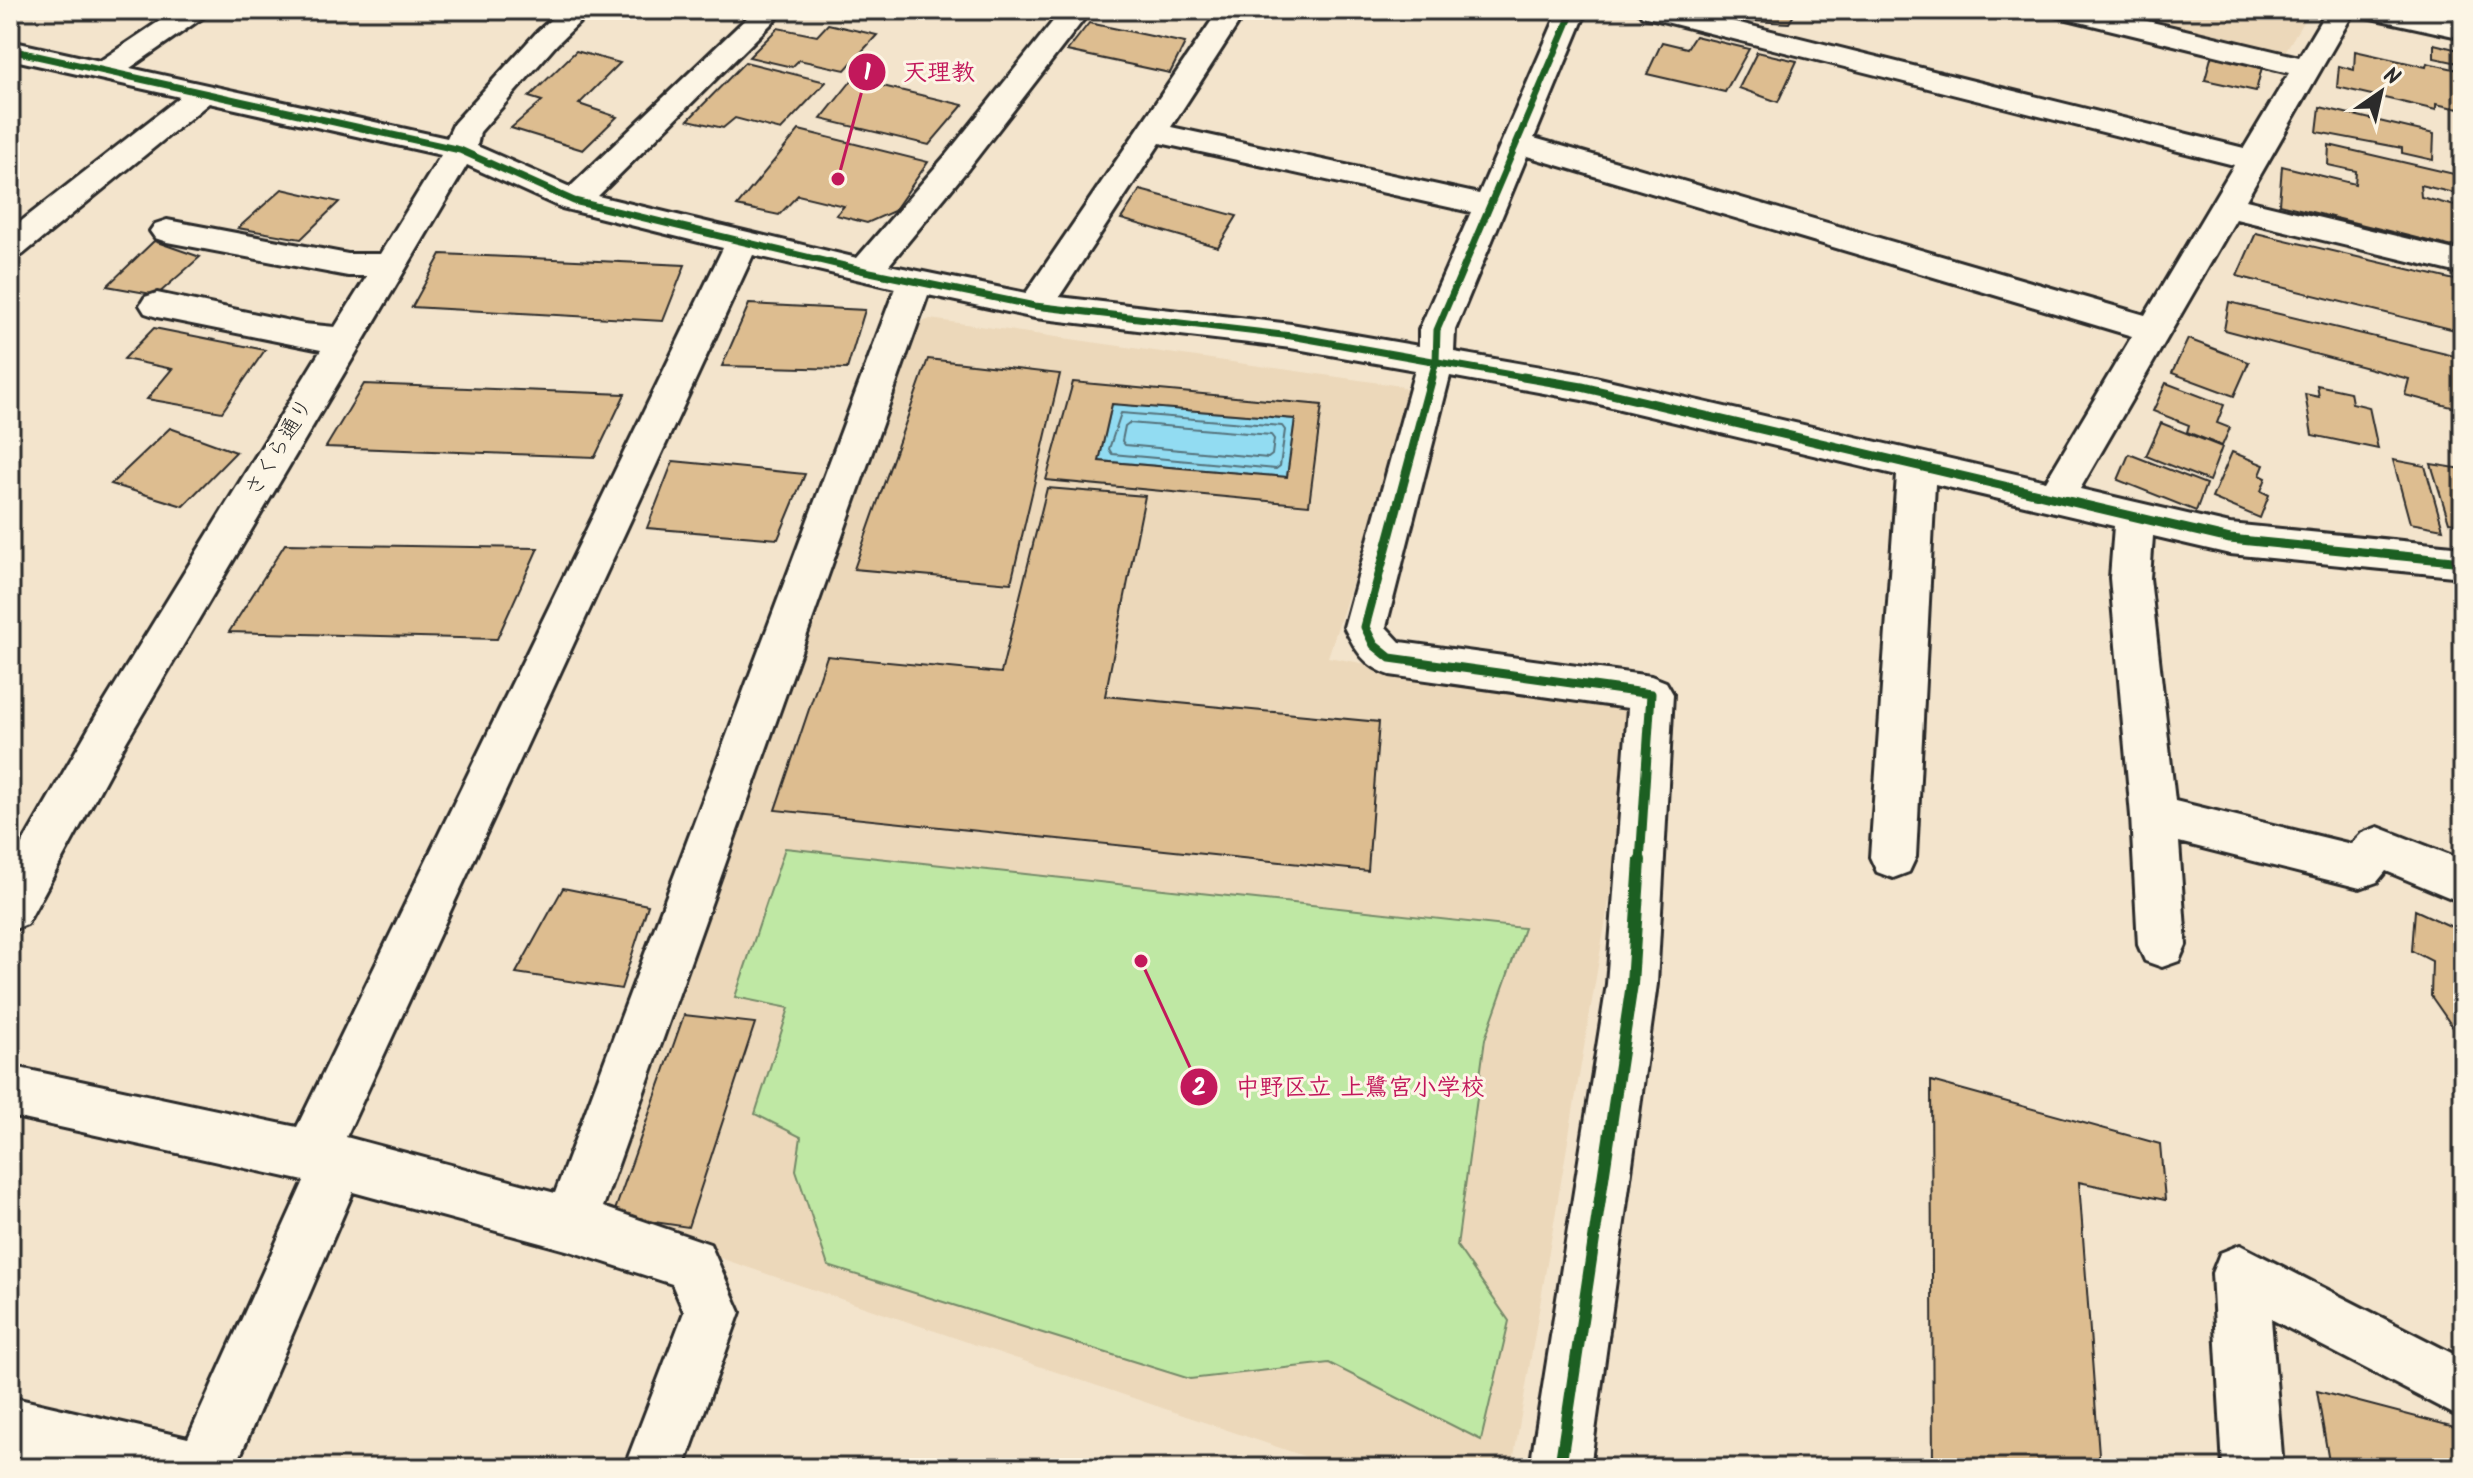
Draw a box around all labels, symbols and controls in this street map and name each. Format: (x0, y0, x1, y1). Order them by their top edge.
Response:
callout: 天理教 (847, 48, 991, 96)
north arrow (2341, 52, 2421, 132)
text: 1 (863, 54, 871, 93)
text: 天理教 (903, 54, 975, 93)
text: N (2375, 59, 2406, 96)
street label: さくら通り (237, 392, 323, 504)
callout: 中野区立 上鷺宮小学校 (1179, 1063, 1500, 1111)
text: 2 (1192, 1069, 1206, 1108)
text: 中野区立 上鷺宮小学校 (1235, 1069, 1485, 1108)

